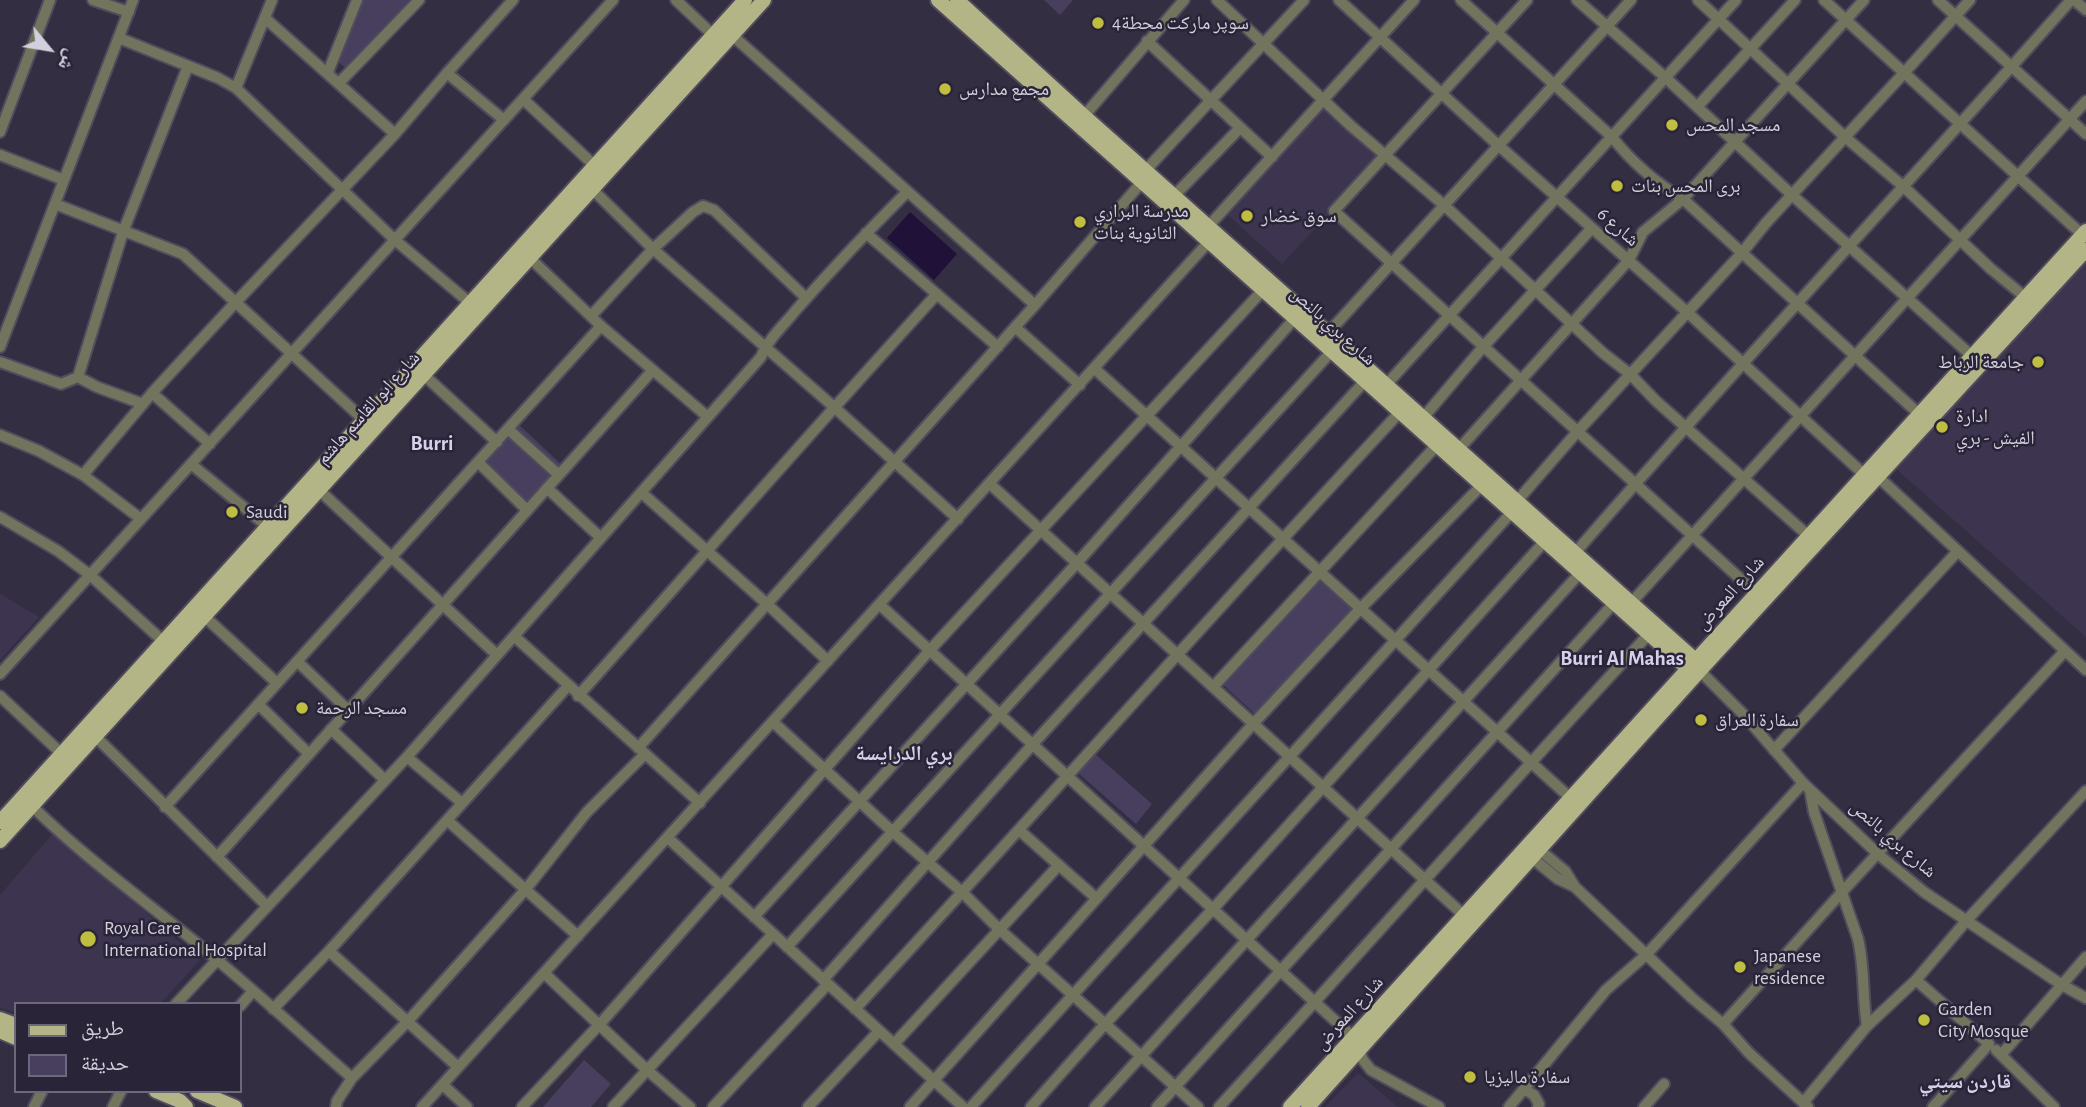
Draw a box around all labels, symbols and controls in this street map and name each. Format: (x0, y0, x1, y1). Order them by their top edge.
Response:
place label: سوپر مارکت محطة4 (1112, 12, 1249, 34)
north arrow (14, 14, 84, 84)
marker: سوپر مارکت محطة4 (1090, 15, 1106, 31)
text: ش (54, 46, 81, 73)
place label: مجمع مدارس (959, 78, 1049, 100)
marker: مجمع مدارس (937, 81, 953, 97)
place label: مسجد المحس (1686, 114, 1780, 136)
marker: مسجد المحس (1664, 117, 1680, 133)
place label: برى المحس بنات (1631, 175, 1741, 197)
marker: برى المحس بنات (1609, 178, 1625, 194)
place label: مدرسة البراري الثانوية بنات (1094, 200, 1189, 244)
street label: شارع 6 (1592, 203, 1644, 251)
place label: سوق خضار (1261, 205, 1337, 227)
marker: سوق خضار (1239, 208, 1255, 224)
marker: مدرسة البراري الثانوية بنات (1072, 214, 1088, 230)
street label: شارع بري بالنص (1285, 282, 1381, 370)
street label: شارع ابو القاسم هاشم (311, 347, 425, 469)
place label: جامعة الرباط (1938, 351, 2024, 373)
marker: جامعة الرباط (2030, 354, 2046, 370)
place label: ادارة الفيش - بري (1956, 405, 2035, 449)
marker: ادارة الفيش - بري (1934, 419, 1950, 435)
district label: Burri (410, 431, 454, 457)
place label: Saudi (246, 501, 287, 523)
marker: Saudi (224, 504, 240, 520)
street label: شارع المعرض (1691, 551, 1769, 635)
district label: Burri Al Mahas (1560, 646, 1684, 672)
place label: مسجد الرحمة (316, 697, 407, 719)
marker: مسجد الرحمة (294, 700, 310, 716)
place label: سفارة العراق (1715, 709, 1799, 731)
marker: سفارة العراق (1693, 712, 1709, 728)
district label: بري الدرايسة (856, 741, 952, 767)
street label: شارع بري بالنص (1845, 795, 1941, 883)
place label: Royal Care International Hospital (104, 917, 267, 961)
marker: Royal Care International Hospital (78, 929, 98, 949)
place label: Japanese residence (1754, 945, 1825, 989)
marker: Japanese residence (1732, 959, 1748, 975)
street label: شارع المعرض (1310, 971, 1388, 1055)
place label: Garden City Mosque (1938, 998, 2029, 1042)
legend (14, 1002, 242, 1093)
marker: Garden City Mosque (1916, 1012, 1932, 1028)
text: طريق (81, 1018, 124, 1039)
text: حديقة (81, 1053, 129, 1074)
place label: سفارة ماليزيا (1484, 1066, 1570, 1088)
marker: سفارة ماليزيا (1462, 1069, 1478, 1085)
district label: قاردن سيتي (1919, 1069, 2011, 1095)

